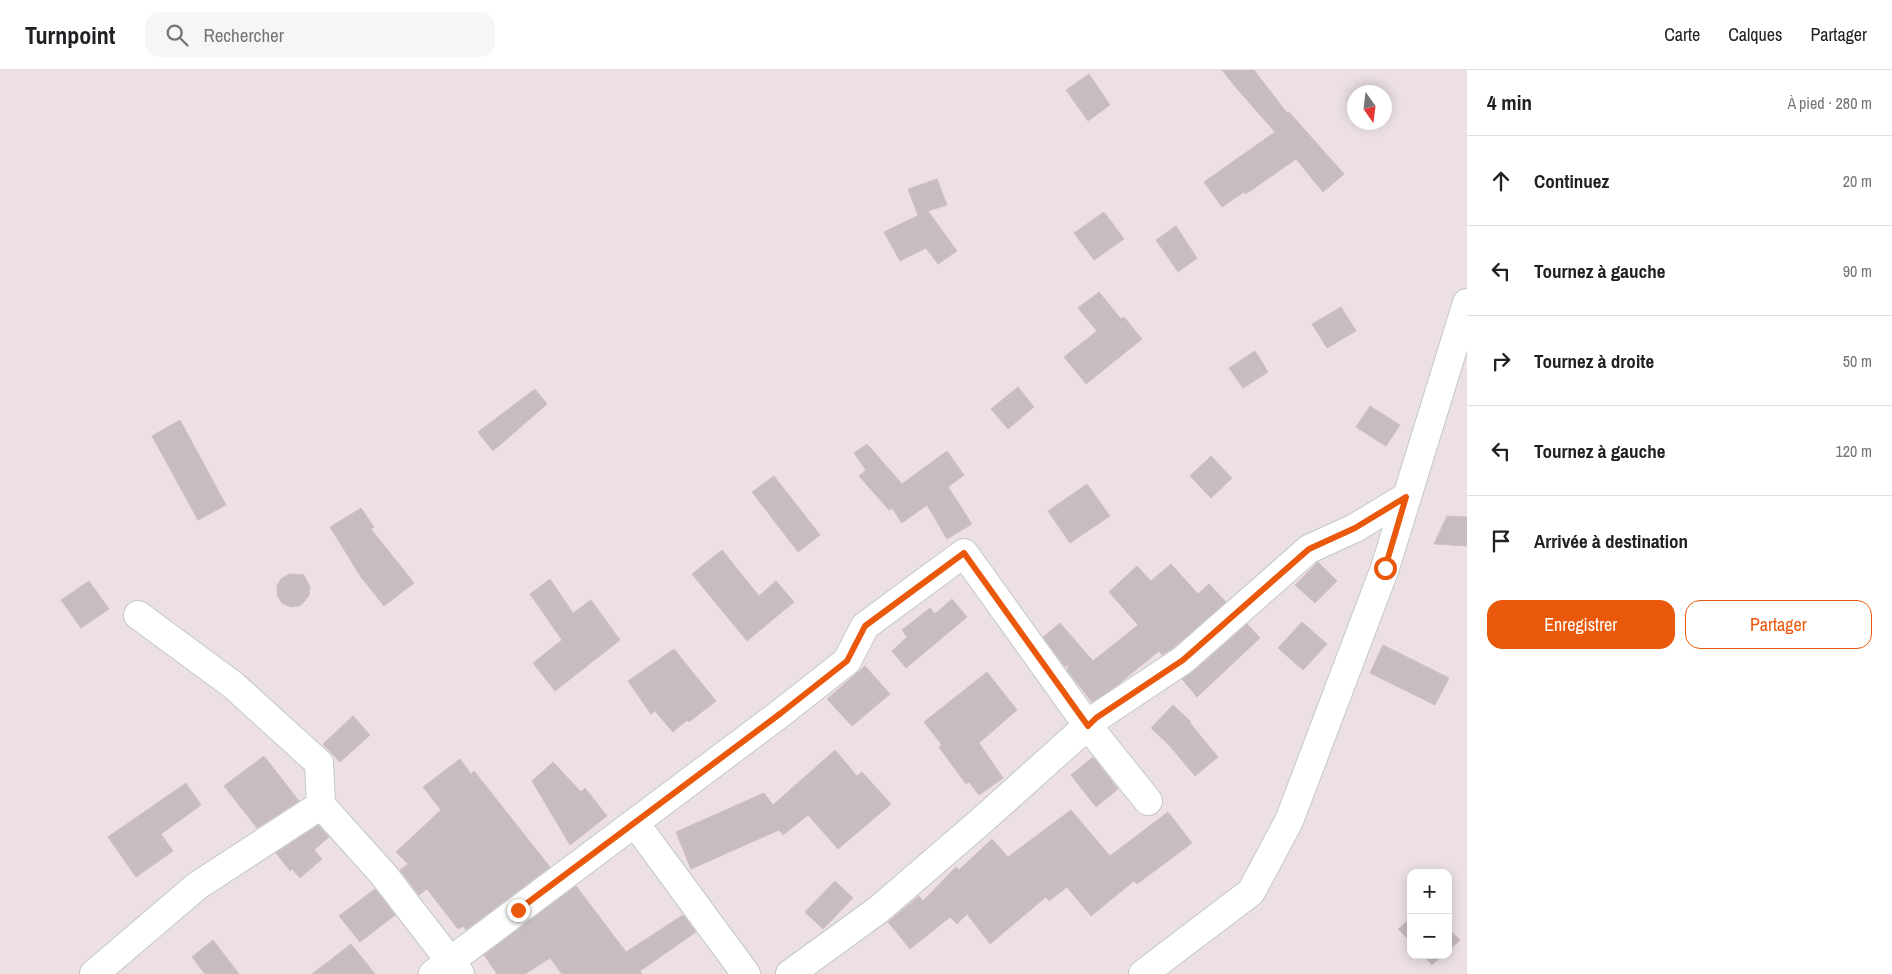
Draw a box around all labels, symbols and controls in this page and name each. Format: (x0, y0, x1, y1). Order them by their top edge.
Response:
search box (145, 12, 495, 57)
text: Turnpoint (25, 19, 115, 51)
icon: search (163, 21, 191, 49)
text: Rechercher (203, 22, 284, 48)
text: Carte (1664, 22, 1700, 47)
text: Calques (1728, 22, 1782, 47)
text: Partager (1810, 22, 1867, 47)
north arrow (1347, 85, 1392, 130)
text: 4 min (1487, 88, 1532, 117)
text: À pied · 280 m (1787, 92, 1872, 114)
icon: ahead (1487, 167, 1515, 195)
text: Continuez (1534, 168, 1609, 194)
text: 20 m (1843, 170, 1872, 192)
icon: left (1487, 257, 1515, 285)
text: Tournez à gauche (1534, 258, 1665, 284)
text: 90 m (1843, 260, 1872, 282)
icon: right (1487, 347, 1515, 375)
text: Tournez à droite (1534, 348, 1654, 374)
text: 50 m (1843, 350, 1872, 372)
icon: left (1487, 437, 1515, 465)
text: Tournez à gauche (1534, 438, 1665, 464)
text: 120 m (1836, 440, 1872, 462)
icon: arrive (1487, 527, 1515, 555)
text: Arrivée à destination (1534, 528, 1688, 554)
route start (1374, 557, 1397, 580)
button: Enregistrer (1487, 600, 1675, 649)
button: Partager (1685, 600, 1872, 649)
map controls (1407, 869, 1452, 959)
button: + (1407, 869, 1452, 914)
route end (507, 899, 530, 922)
button: − (1407, 914, 1452, 959)

